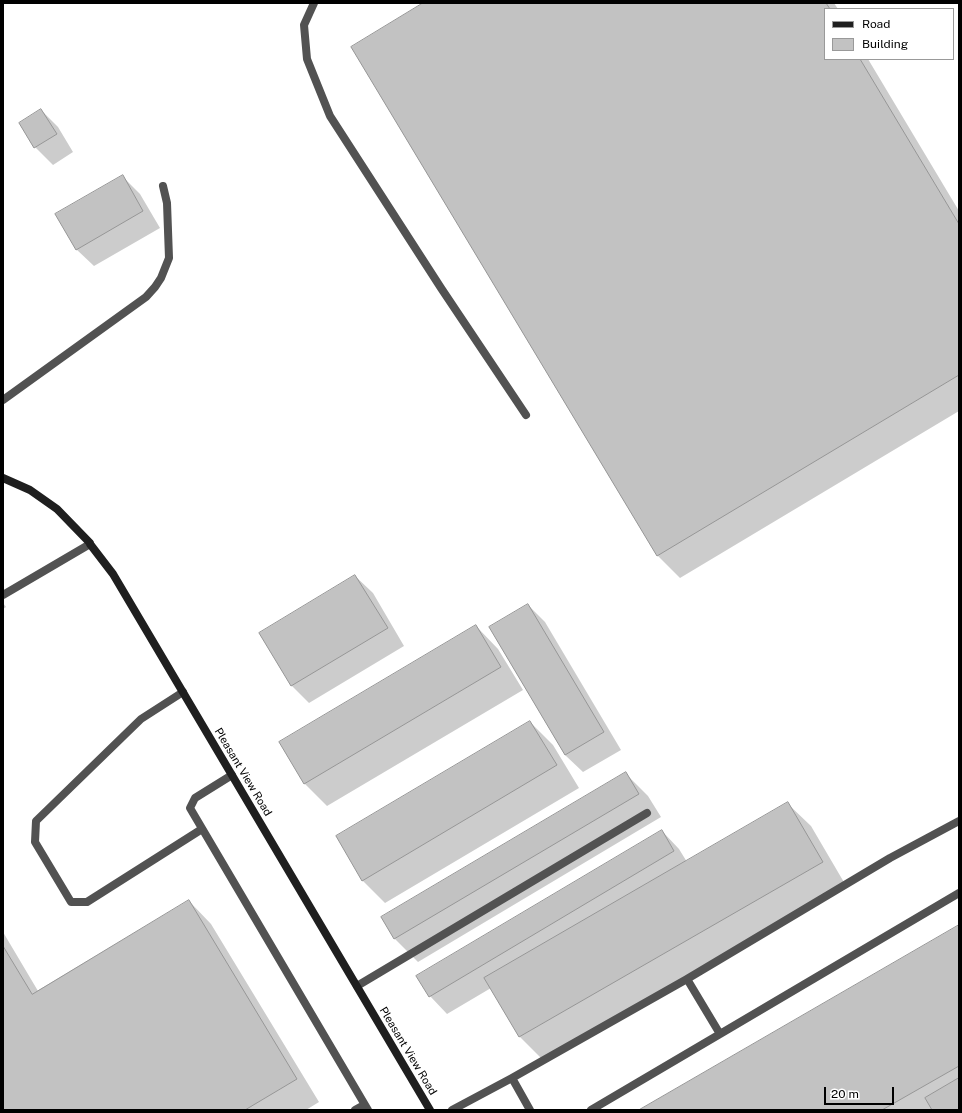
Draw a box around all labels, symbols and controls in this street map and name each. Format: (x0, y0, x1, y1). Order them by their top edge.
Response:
legend (824, 8, 954, 60)
text: Road (862, 17, 890, 31)
text: Building (862, 37, 908, 51)
street label: Pleasant View Road (211, 726, 275, 818)
street label: Pleasant View Road (376, 1005, 440, 1097)
scale bar (826, 1079, 896, 1105)
text: 20 m (831, 1087, 859, 1101)

